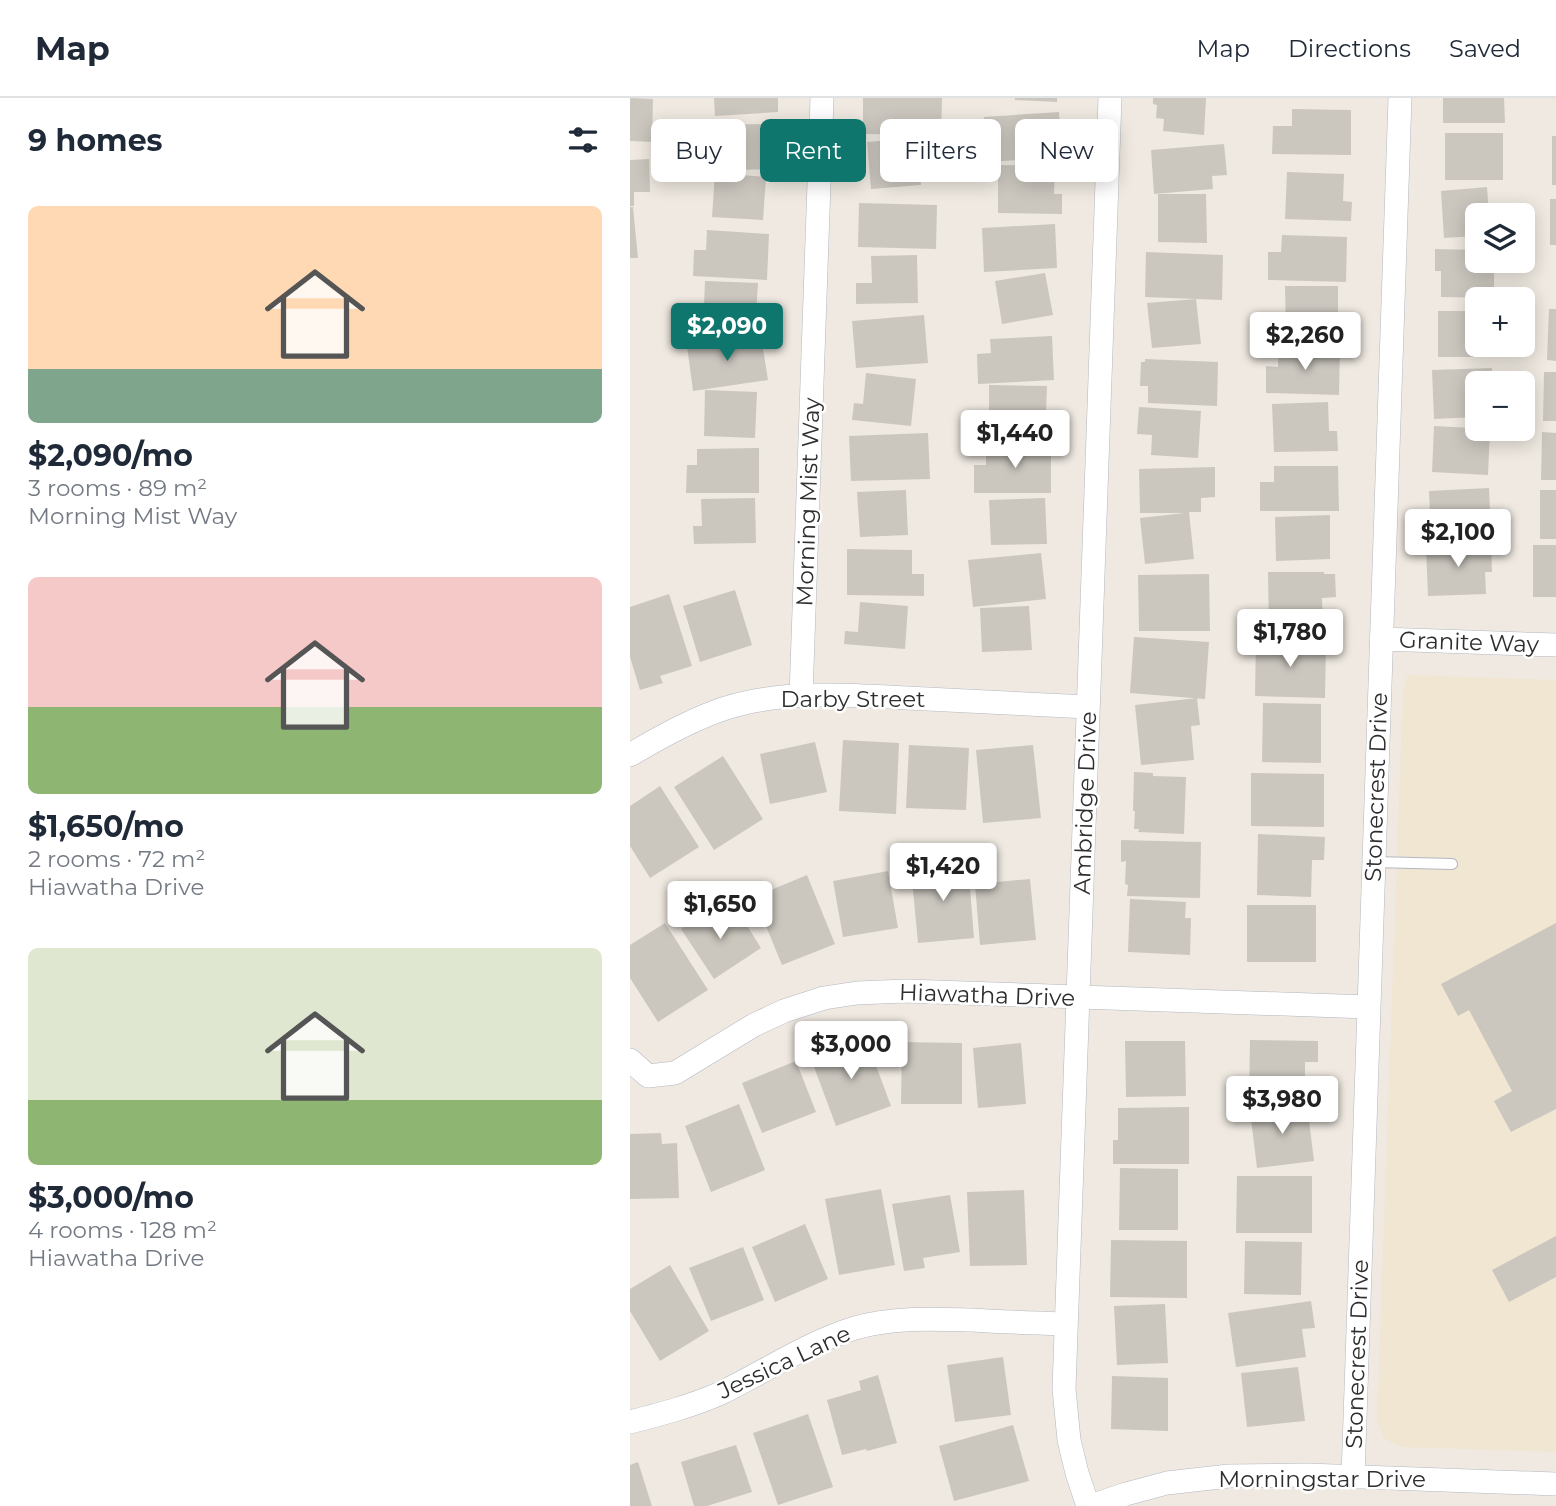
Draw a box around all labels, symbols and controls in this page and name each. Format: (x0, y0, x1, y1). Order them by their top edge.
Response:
text: Map (35, 28, 110, 68)
text: Map (1197, 34, 1250, 63)
text: Directions (1288, 34, 1411, 63)
text: Saved (1449, 34, 1521, 63)
chip: Buy (651, 119, 746, 182)
chip: Rent (760, 119, 866, 182)
chip: Filters (880, 119, 1001, 182)
chip: New (1015, 119, 1118, 182)
icon: filters (564, 121, 602, 159)
text: 9 homes (28, 122, 163, 159)
map controls (1465, 203, 1535, 441)
button: layers (1465, 203, 1535, 273)
icon: home (252, 251, 378, 377)
button: + (1465, 287, 1535, 357)
pin: $2,090 (670, 303, 784, 363)
text: $2,090 (687, 312, 767, 340)
pin: $2,260 (1248, 313, 1362, 372)
text: $2,260 (1266, 321, 1344, 349)
button: − (1465, 371, 1535, 441)
street label: Morning Mist Way (790, 396, 826, 607)
pin: $1,440 (958, 410, 1072, 470)
text: $1,440 (977, 419, 1053, 447)
text: $2,090/mo (28, 437, 193, 474)
text: 3 rooms · 89 m² (28, 474, 207, 502)
text: Morning Mist Way (28, 502, 237, 530)
pin: $2,100 (1401, 510, 1515, 569)
text: $2,100 (1421, 518, 1495, 546)
pin: $1,780 (1233, 610, 1347, 669)
text: $1,780 (1253, 618, 1327, 646)
icon: home (252, 622, 378, 748)
street label: Granite Way (1399, 626, 1540, 658)
street label: Darby Street (781, 685, 925, 713)
street label: Stonecrest Drive (1359, 692, 1393, 882)
street label: Ambridge Drive (1068, 711, 1102, 895)
text: $1,650/mo (28, 808, 184, 845)
pin: $1,420 (886, 844, 1000, 903)
text: 2 rooms · 72 m² (28, 845, 205, 873)
text: $1,420 (906, 852, 980, 880)
text: Hiawatha Drive (28, 873, 204, 901)
pin: $1,650 (663, 882, 777, 941)
text: $1,650 (683, 890, 757, 918)
street label: Hiawatha Drive (898, 978, 1076, 1012)
icon: home (252, 993, 378, 1119)
pin: $3,000 (794, 1021, 908, 1081)
text: $3,000 (811, 1030, 891, 1058)
pin: $3,980 (1225, 1076, 1339, 1136)
text: $3,980 (1242, 1085, 1322, 1113)
text: $3,000/mo (28, 1179, 194, 1216)
text: 4 rooms · 128 m² (28, 1216, 217, 1244)
text: Hiawatha Drive (28, 1244, 204, 1272)
street label: Stonecrest Drive (1340, 1259, 1374, 1449)
street label: Jessica Lane (712, 1319, 855, 1405)
street label: Morningstar Drive (1218, 1465, 1426, 1493)

